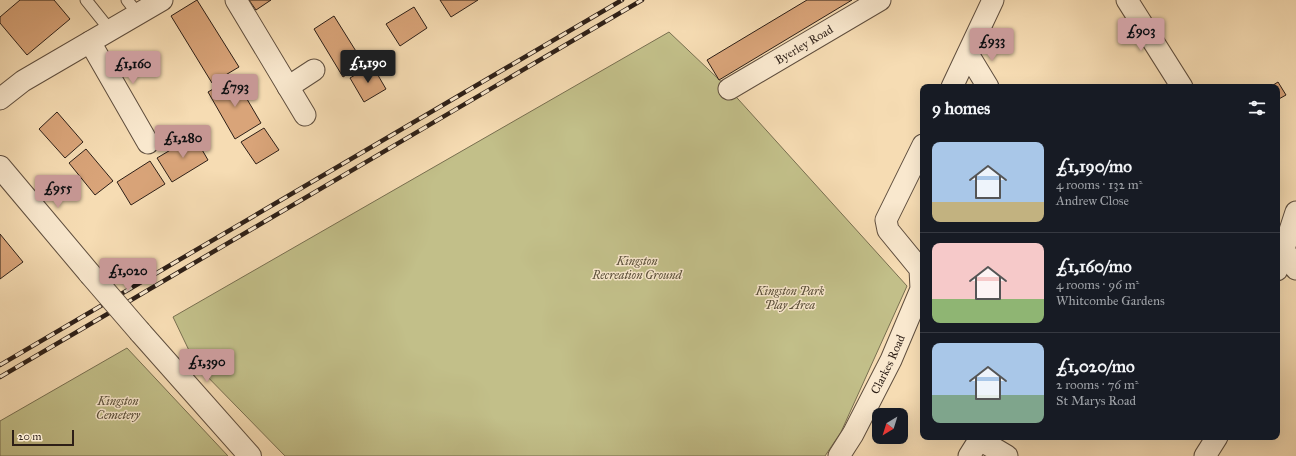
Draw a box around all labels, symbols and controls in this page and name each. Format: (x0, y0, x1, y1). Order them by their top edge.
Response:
pin: £903 (1117, 18, 1165, 52)
street label: Byerley Road (772, 22, 835, 67)
text: £903 (1127, 23, 1155, 39)
pin: £933 (968, 28, 1016, 62)
text: £933 (979, 33, 1005, 49)
pin: £1,190 (335, 50, 401, 84)
pin: £1,160 (100, 51, 166, 85)
text: £1,190 (349, 55, 387, 71)
text: £1,160 (115, 56, 151, 72)
pin: £793 (211, 74, 259, 108)
text: £793 (221, 79, 249, 95)
icon: filters (1246, 97, 1268, 119)
text: 9 homes (932, 98, 990, 119)
pin: £1,280 (150, 125, 216, 159)
text: £1,280 (164, 130, 202, 146)
text: £1,190/mo (1056, 156, 1132, 177)
icon: home (964, 158, 1012, 206)
pin: £955 (34, 175, 82, 209)
text: 4 rooms · 132 m² (1056, 177, 1142, 193)
text: £955 (44, 180, 72, 196)
text: Andrew Close (1056, 193, 1129, 209)
park label: Kingston Recreation Ground (591, 254, 682, 282)
text: £1,160/mo (1056, 256, 1132, 277)
pin: £1,020 (95, 258, 161, 292)
icon: home (964, 259, 1012, 307)
text: £1,020 (108, 263, 148, 279)
text: 4 rooms · 96 m² (1056, 277, 1139, 293)
park label: Kingston Park Play Area (755, 284, 825, 312)
text: Whitcombe Gardens (1056, 293, 1165, 309)
street label: Clarkes Road (868, 333, 908, 396)
pin: £1,390 (174, 349, 240, 383)
text: £1,390 (188, 354, 226, 370)
text: £1,020/mo (1056, 356, 1135, 377)
icon: home (964, 359, 1012, 407)
text: 2 rooms · 76 m² (1056, 377, 1138, 393)
text: St Marys Road (1056, 393, 1136, 409)
park label: Kingston Cemetery (96, 394, 141, 422)
north arrow (872, 408, 908, 444)
map controls (872, 408, 908, 444)
scale bar (12, 428, 74, 447)
text: 20 m (18, 430, 41, 443)

